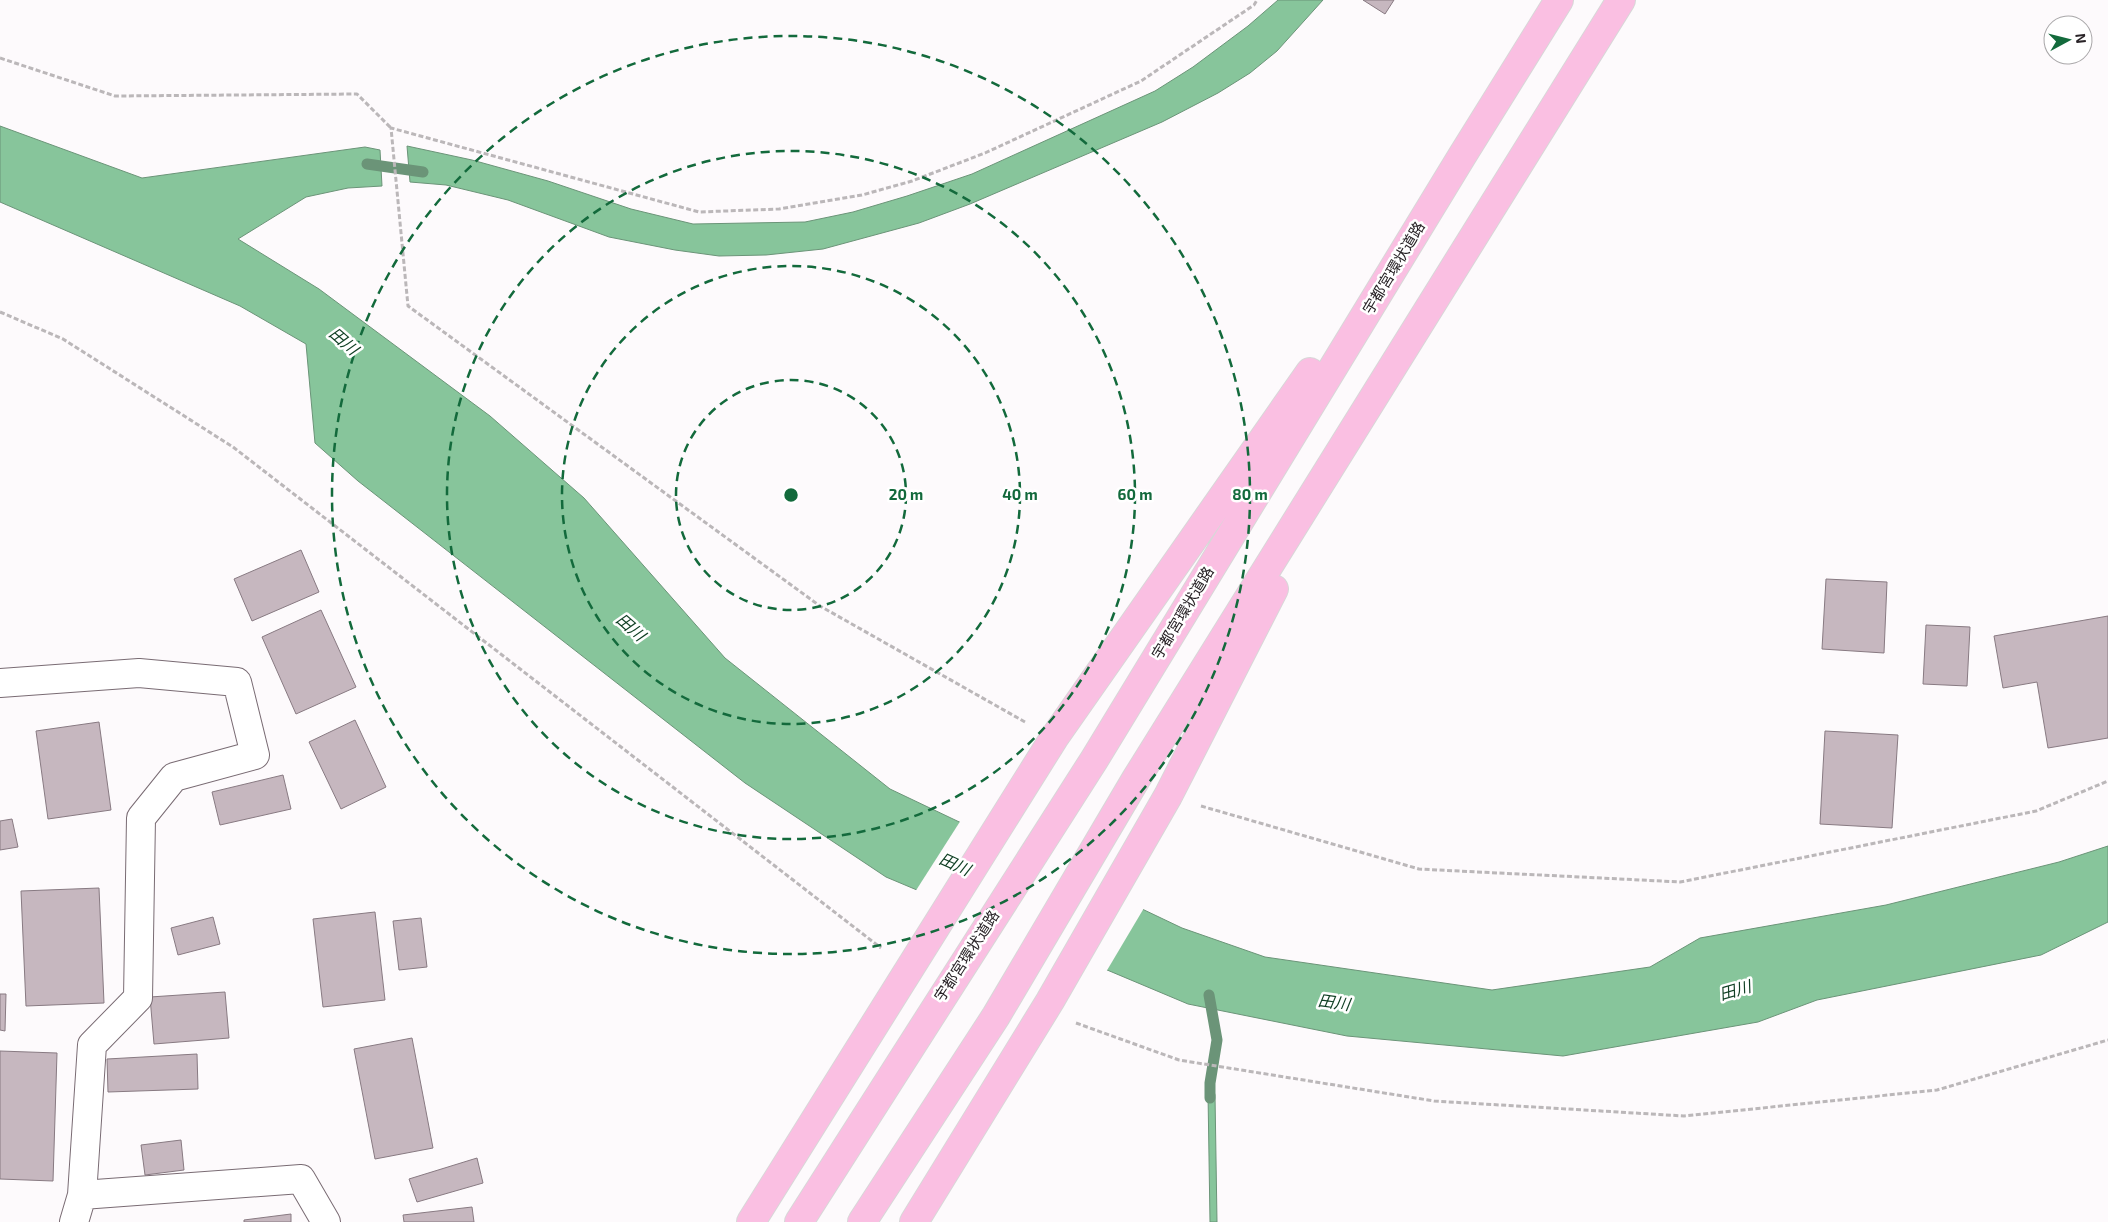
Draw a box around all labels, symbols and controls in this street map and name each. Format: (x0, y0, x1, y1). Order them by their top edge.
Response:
north arrow (2043, 15, 2093, 65)
text: N (2072, 32, 2090, 44)
street label: 宇都宮環状道路 (1358, 218, 1428, 317)
water label: 田川 (326, 323, 364, 360)
text: 20 m (889, 485, 923, 503)
text: 40 m (1002, 485, 1038, 503)
text: 60 m (1118, 485, 1152, 503)
text: 80 m (1232, 485, 1268, 503)
centre of rings (782, 486, 800, 504)
street label: 宇都宮環状道路 (1147, 563, 1217, 662)
water label: 田川 (613, 609, 651, 646)
water label: 田川 (937, 848, 976, 880)
street label: 宇都宮環状道路 (930, 907, 1002, 1004)
water label: 田川 (1717, 975, 1755, 1003)
water label: 田川 (1317, 990, 1353, 1013)

